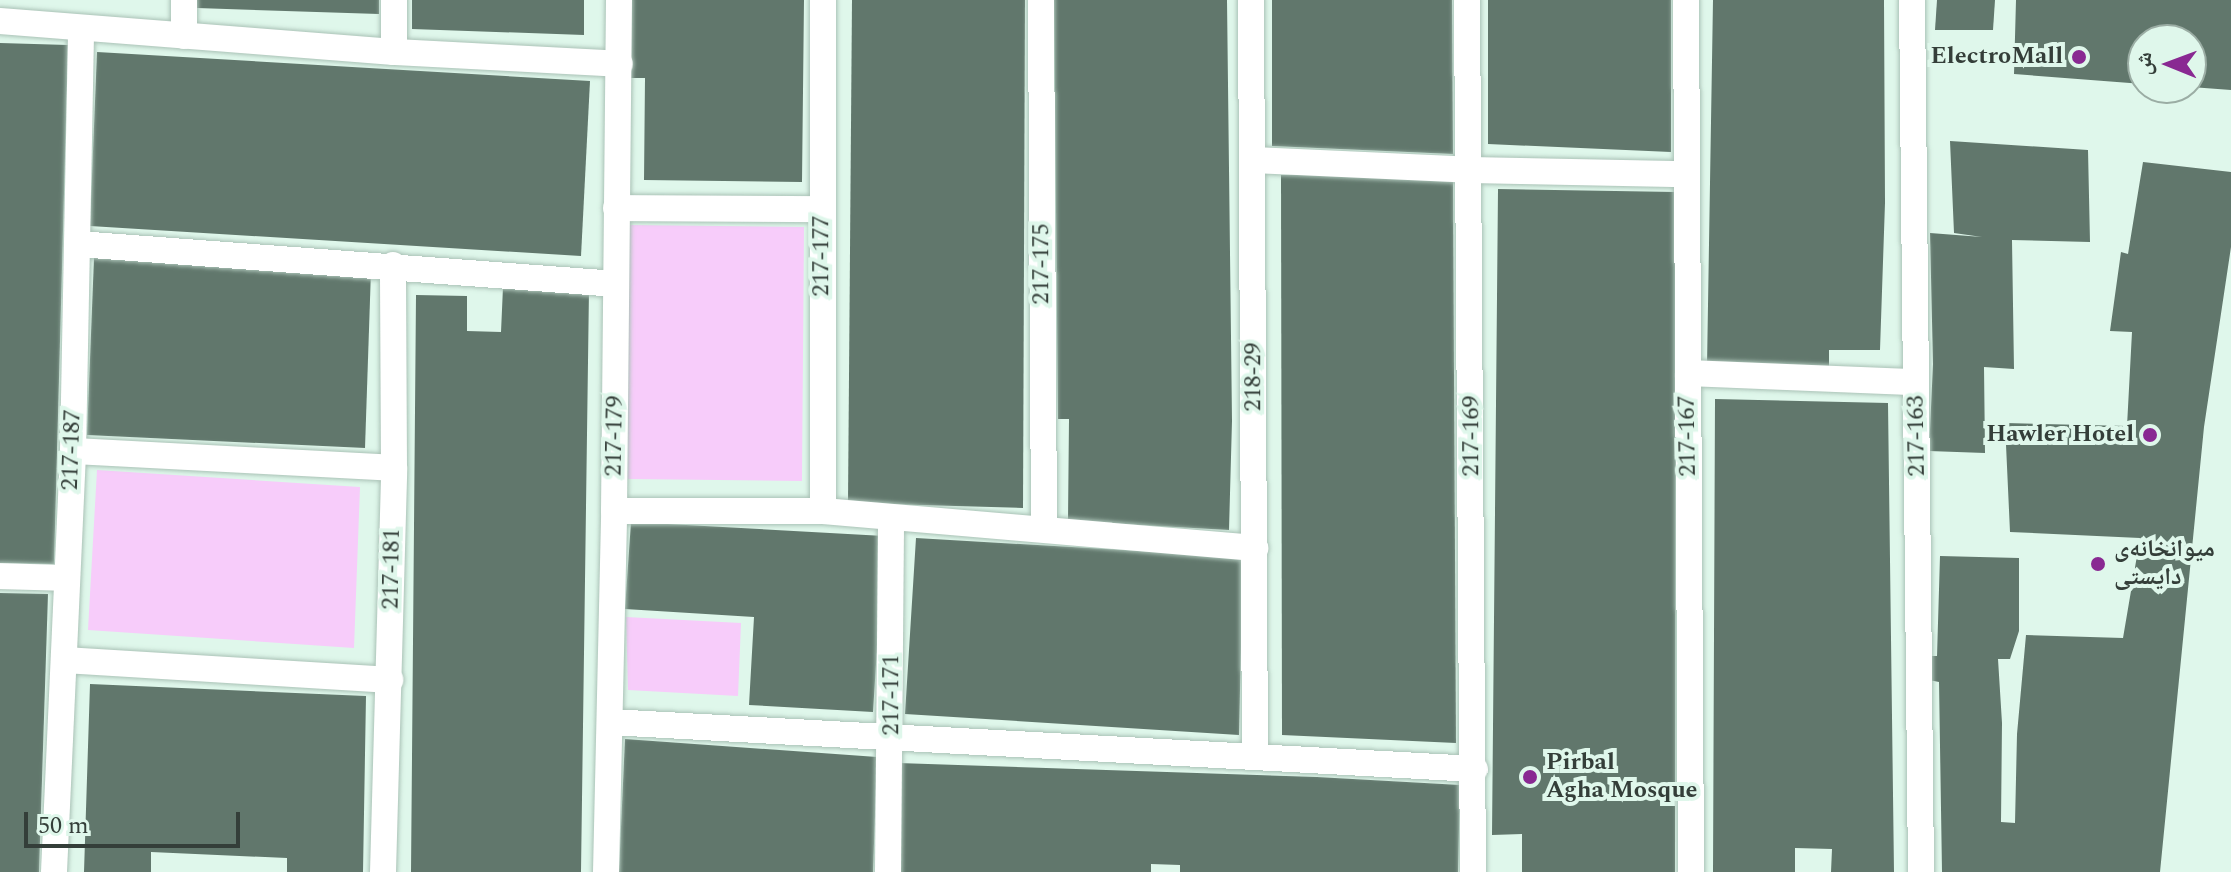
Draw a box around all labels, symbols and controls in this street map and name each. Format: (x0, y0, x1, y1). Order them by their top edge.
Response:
north arrow (2127, 24, 2207, 104)
place label: ElectroMall (1930, 43, 2063, 71)
marker: ElectroMall (2070, 48, 2088, 66)
text: ش (2128, 52, 2161, 76)
street label: 217-177 (808, 216, 836, 296)
street label: 217-175 (1028, 224, 1056, 304)
street label: 218-29 (1240, 343, 1268, 411)
street label: 217-179 (600, 395, 630, 477)
street label: 217-167 (1673, 395, 1703, 477)
street label: 217-163 (1902, 395, 1932, 477)
street label: 217-169 (1458, 396, 1486, 476)
street label: 217-187 (56, 409, 88, 491)
place label: Hawler Hotel (1986, 421, 2134, 449)
marker: Hawler Hotel (2141, 426, 2159, 444)
street label: 217-181 (377, 528, 407, 610)
place label: میوانخانەی دایستی (2114, 536, 2215, 592)
marker: میوانخانەی دایستی (2089, 555, 2107, 573)
street label: 217-171 (878, 655, 906, 735)
place label: Pirbal Agha Mosque (1546, 749, 1697, 805)
marker: Pirbal Agha Mosque (1521, 768, 1539, 786)
scale bar (28, 796, 244, 846)
text: 50 m (38, 808, 89, 844)

